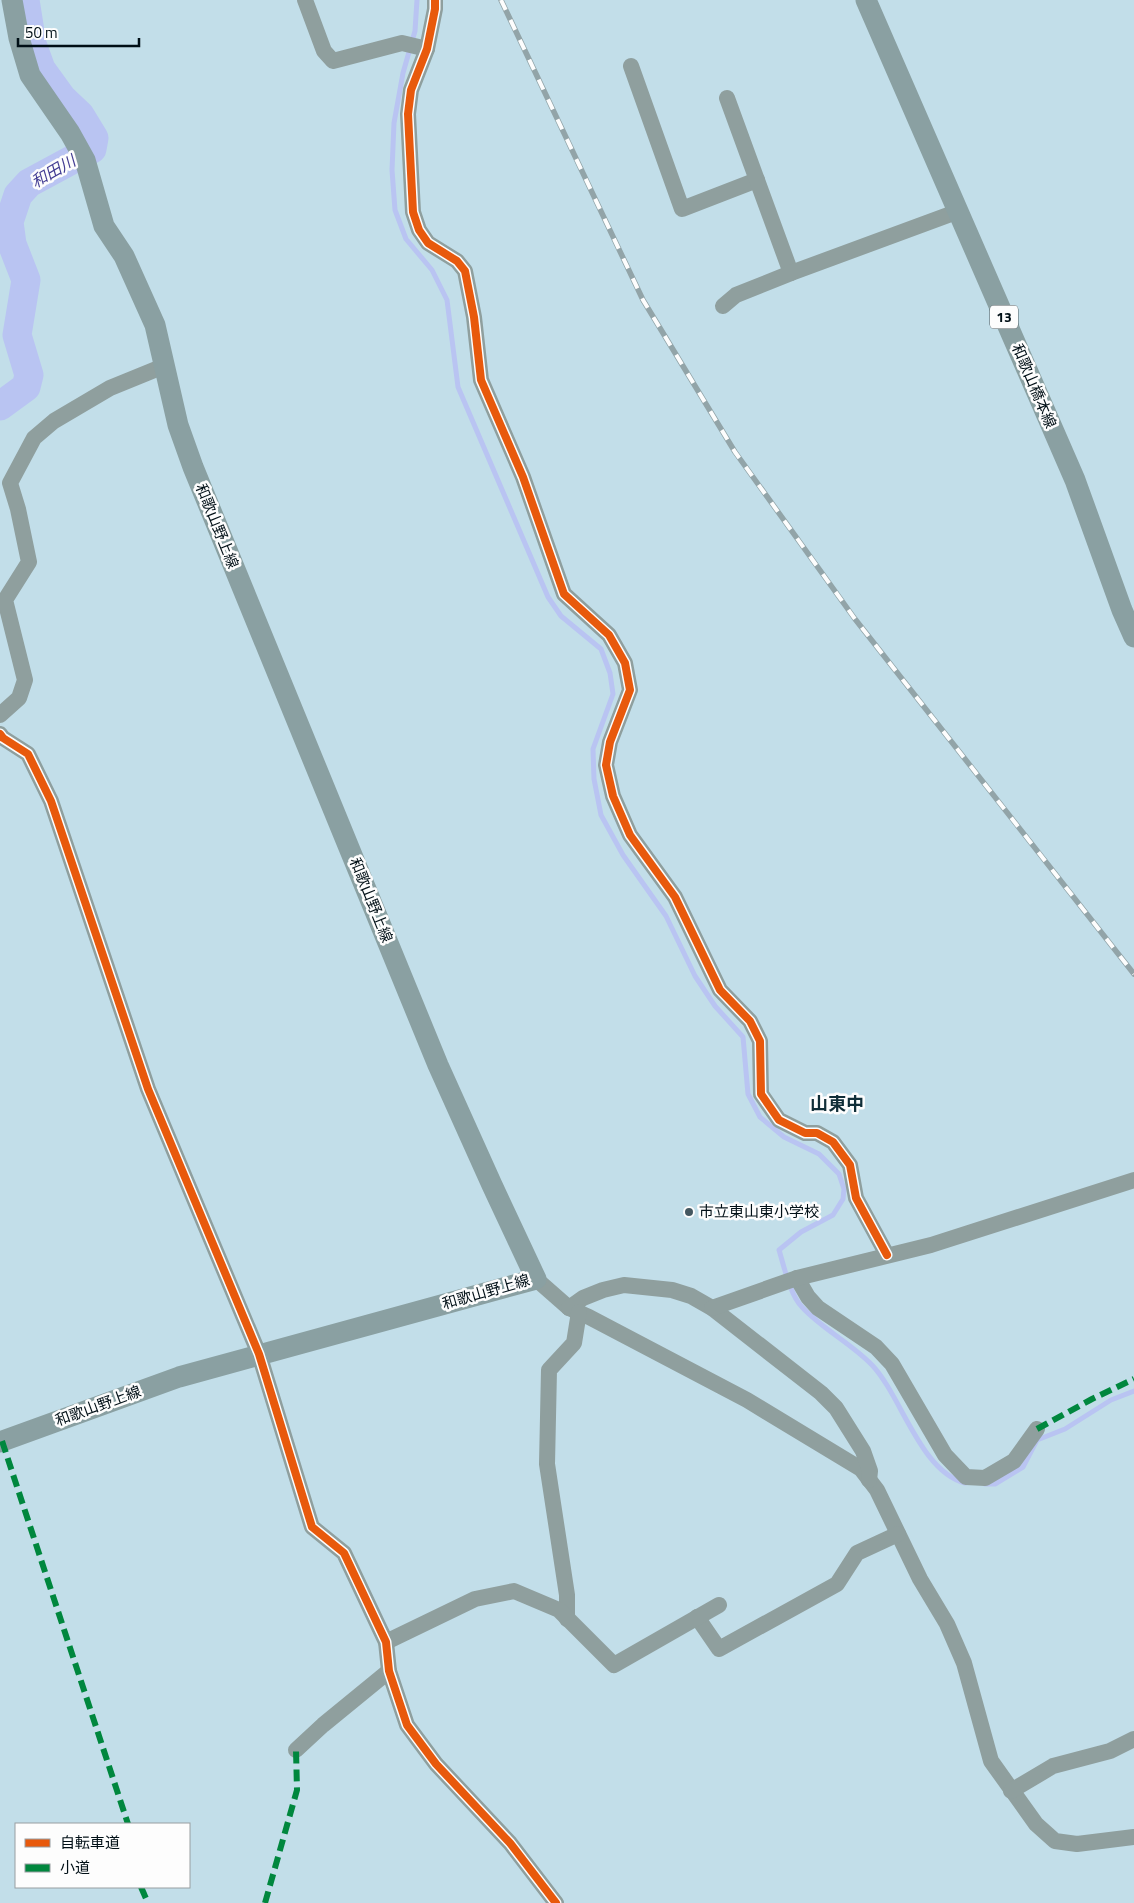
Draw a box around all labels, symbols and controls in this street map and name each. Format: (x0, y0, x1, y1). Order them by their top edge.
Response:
scale bar (18, 15, 139, 47)
text: 50 m (25, 21, 58, 44)
water label: 和田川 (26, 148, 82, 193)
road number: 13 (990, 306, 1018, 328)
street label: 和歌山橋本線 (1006, 340, 1063, 432)
street label: 和歌山野上線 (190, 480, 245, 572)
street label: 和歌山野上線 (344, 854, 399, 946)
district label: 山東中 (810, 1090, 864, 1117)
place label: 市立東山東小学校 (699, 1200, 819, 1223)
marker: 市立東山東小学校 (683, 1206, 695, 1218)
street label: 和歌山野上線 (439, 1268, 532, 1315)
street label: 和歌山野上線 (52, 1379, 144, 1432)
legend (15, 1823, 190, 1888)
text: 自転車道 (60, 1831, 120, 1854)
text: 小道 (60, 1856, 90, 1879)

